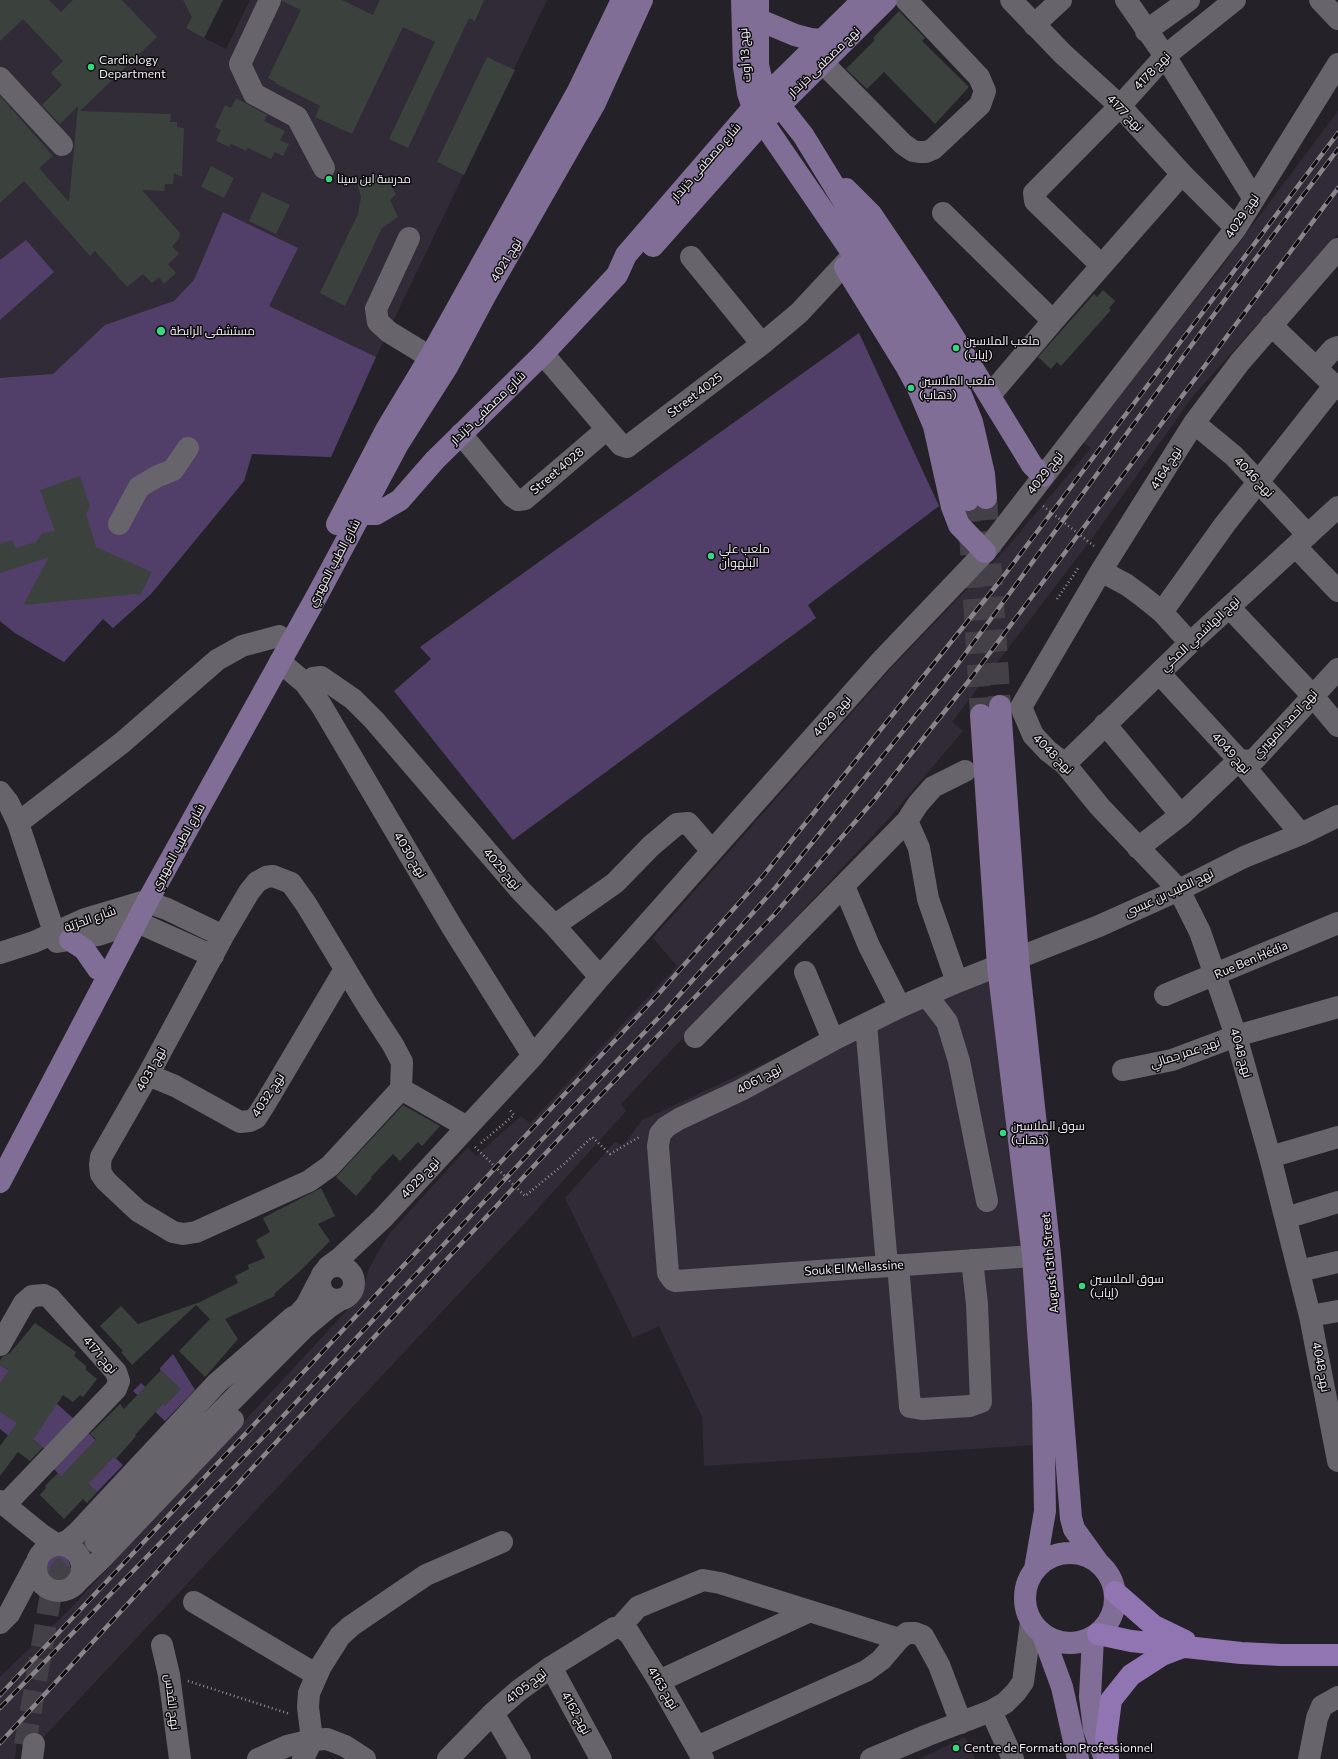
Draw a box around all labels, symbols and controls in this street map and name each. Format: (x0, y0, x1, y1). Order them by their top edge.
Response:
street label: نهج مصطفى خزندار (785, 24, 863, 100)
street label: نهج 13 أوت (736, 27, 754, 83)
street label: نهج 4178 (1131, 49, 1173, 93)
place label: Cardiology Department (99, 53, 166, 81)
marker: Cardiology Department (86, 62, 96, 72)
street label: نهج 4177 (1104, 92, 1146, 134)
street label: شارع مصطفى خزندار (668, 120, 744, 204)
place label: مدرسة ابن سينا (337, 172, 411, 186)
marker: مدرسة ابن سينا (324, 174, 334, 184)
street label: نهج 4029 (1222, 191, 1262, 241)
street label: نهج 4021 (488, 236, 524, 284)
place label: مستشفى الرابطة (170, 324, 255, 338)
marker: مستشفى الرابطة (155, 325, 167, 337)
place label: ملعب الملاسين (إياب) (964, 334, 1040, 362)
marker: ملعب الملاسين (إياب) (951, 343, 961, 353)
street label: شارع مصطفى خزندار (447, 368, 529, 448)
street label: Street 4025 (665, 370, 725, 420)
place label: ملعب الملاسين (ذهاب) (919, 374, 995, 402)
marker: ملعب الملاسين (ذهاب) (906, 383, 916, 393)
street label: نهج 4164 (1147, 444, 1185, 492)
street label: Street 4028 (527, 445, 587, 497)
street label: نهج 4029 (1024, 449, 1066, 497)
street label: نهج 4046 (1231, 454, 1277, 500)
street label: شارع الطيب المهيري (305, 517, 363, 609)
place label: ملعب علي البلهوان (719, 542, 770, 570)
marker: ملعب علي البلهوان (706, 551, 716, 561)
street label: نهج الهاشمي المكي (1157, 594, 1243, 674)
street label: نهج احمد المهيري (1250, 687, 1320, 761)
street label: نهج 4029 (810, 693, 854, 739)
street label: نهج 4049 (1209, 729, 1253, 777)
street label: نهج 4048 (1030, 731, 1076, 777)
street label: شارع الطيب المهيري (148, 801, 208, 893)
street label: نهج 4030 (391, 830, 429, 880)
street label: نهج 4029 (480, 845, 524, 893)
street label: نهج الطيب بن عيسى (1122, 866, 1216, 920)
street label: شارع الحرّيّة (62, 903, 118, 935)
street label: Rue Ben Hédia (1212, 938, 1290, 982)
street label: نهج 4048 (1227, 1027, 1255, 1079)
street label: نهج عمر جمالي (1148, 1035, 1222, 1071)
street label: نهج 4031 (133, 1045, 169, 1093)
street label: نهج 4061 (734, 1061, 784, 1097)
street label: نهج 4032 (249, 1070, 287, 1120)
place label: سوق الملاسين (ذهاب) (1011, 1119, 1085, 1147)
marker: سوق الملاسين (ذهاب) (998, 1128, 1008, 1138)
street label: نهج 4029 (398, 1155, 442, 1201)
street label: August 13th Street (1038, 1212, 1062, 1314)
street label: Souk El Mellassine (804, 1257, 904, 1279)
place label: سوق الملاسين (إياب) (1090, 1272, 1164, 1300)
marker: سوق الملاسين (إياب) (1077, 1281, 1087, 1291)
street label: نهج 4171 (80, 1334, 120, 1376)
street label: نهج 4048 (1309, 1341, 1333, 1393)
street label: نهج 4163 (645, 1664, 681, 1712)
street label: نهج 4105 (503, 1666, 549, 1706)
street label: نهج القدس (161, 1673, 183, 1731)
street label: نهج 4162 (558, 1689, 594, 1737)
place label: Centre de Formation Professionnel (964, 1741, 1153, 1755)
marker: Centre de Formation Professionnel (951, 1743, 961, 1753)

